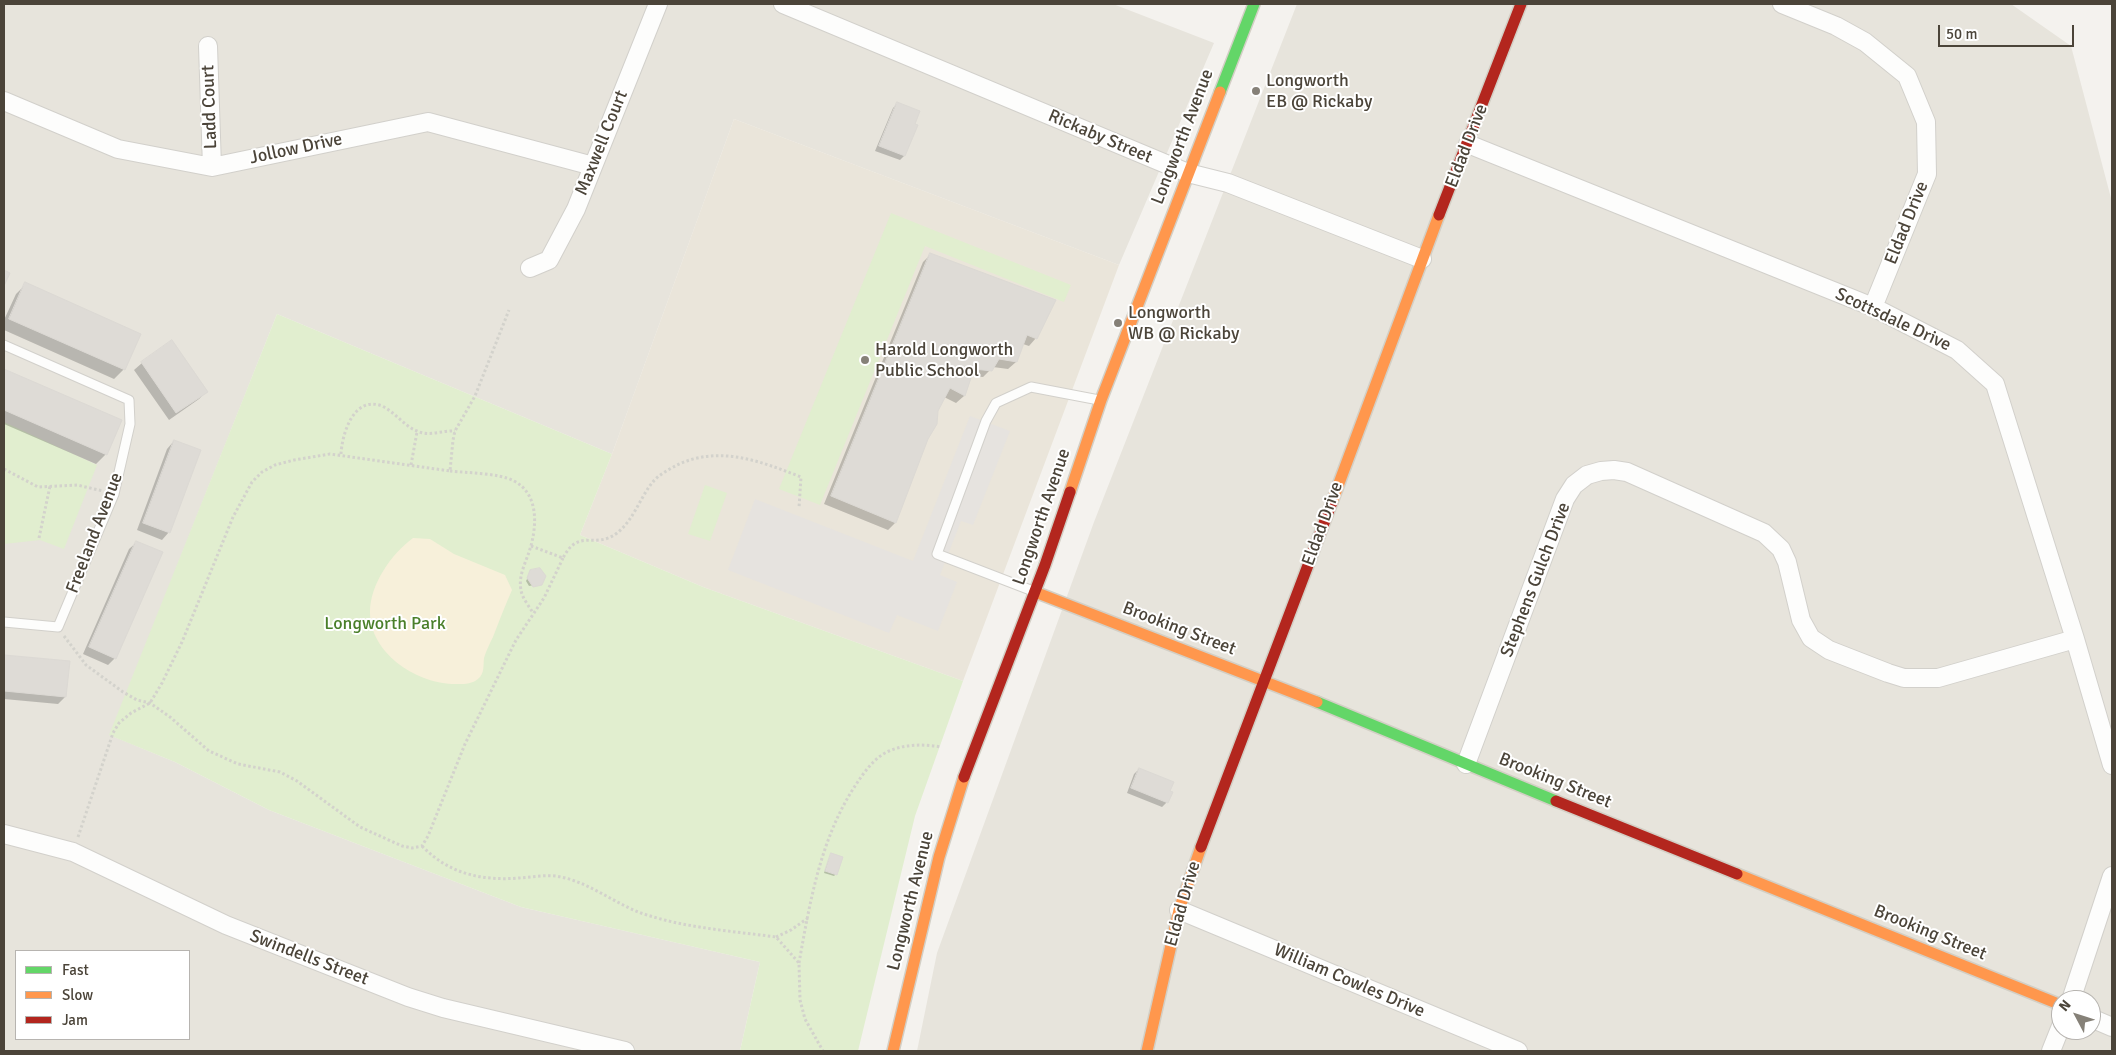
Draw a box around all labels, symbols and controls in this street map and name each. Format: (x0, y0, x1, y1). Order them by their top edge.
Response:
scale bar (1941, 15, 2077, 47)
text: 50 m (1946, 25, 1977, 43)
street label: Ladd Court (198, 64, 222, 150)
street label: Longworth Avenue (1147, 66, 1219, 208)
place label: Longworth EB @ Rickaby (1266, 70, 1372, 112)
marker: Longworth EB @ Rickaby (1250, 85, 1262, 97)
street label: Maxwell Court (571, 87, 633, 199)
street label: Eldad Drive (1441, 101, 1493, 191)
street label: Rickaby Street (1045, 105, 1155, 169)
street label: Jollow Drive (248, 129, 344, 169)
street label: Eldad Drive (1881, 178, 1933, 268)
street label: Scottsdale Drive (1832, 284, 1954, 356)
place label: Longworth WB @ Rickaby (1128, 302, 1239, 344)
marker: Longworth WB @ Rickaby (1112, 317, 1124, 329)
place label: Harold Longworth Public School (875, 339, 1013, 382)
marker: Harold Longworth Public School (859, 354, 871, 366)
street label: Longworth Avenue (1008, 446, 1076, 588)
street label: Freeland Avenue (62, 470, 128, 596)
street label: Eldad Drive (1298, 479, 1348, 569)
street label: Stephens Gulch Drive (1496, 499, 1576, 661)
street label: Brooking Street (1119, 597, 1239, 661)
park label: Longworth Park (324, 613, 446, 635)
street label: Brooking Street (1496, 749, 1614, 813)
street label: Longworth Avenue (883, 829, 939, 973)
street label: Eldad Drive (1161, 859, 1205, 949)
street label: Brooking Street (1871, 901, 1989, 965)
street label: Swindells Street (247, 925, 371, 991)
street label: William Cowles Drive (1270, 939, 1428, 1023)
legend (15, 950, 190, 1040)
text: Fast (62, 961, 89, 979)
text: Slow (62, 986, 93, 1004)
north arrow (2051, 990, 2101, 1040)
text: N (2055, 996, 2075, 1015)
text: Jam (62, 1011, 88, 1029)

